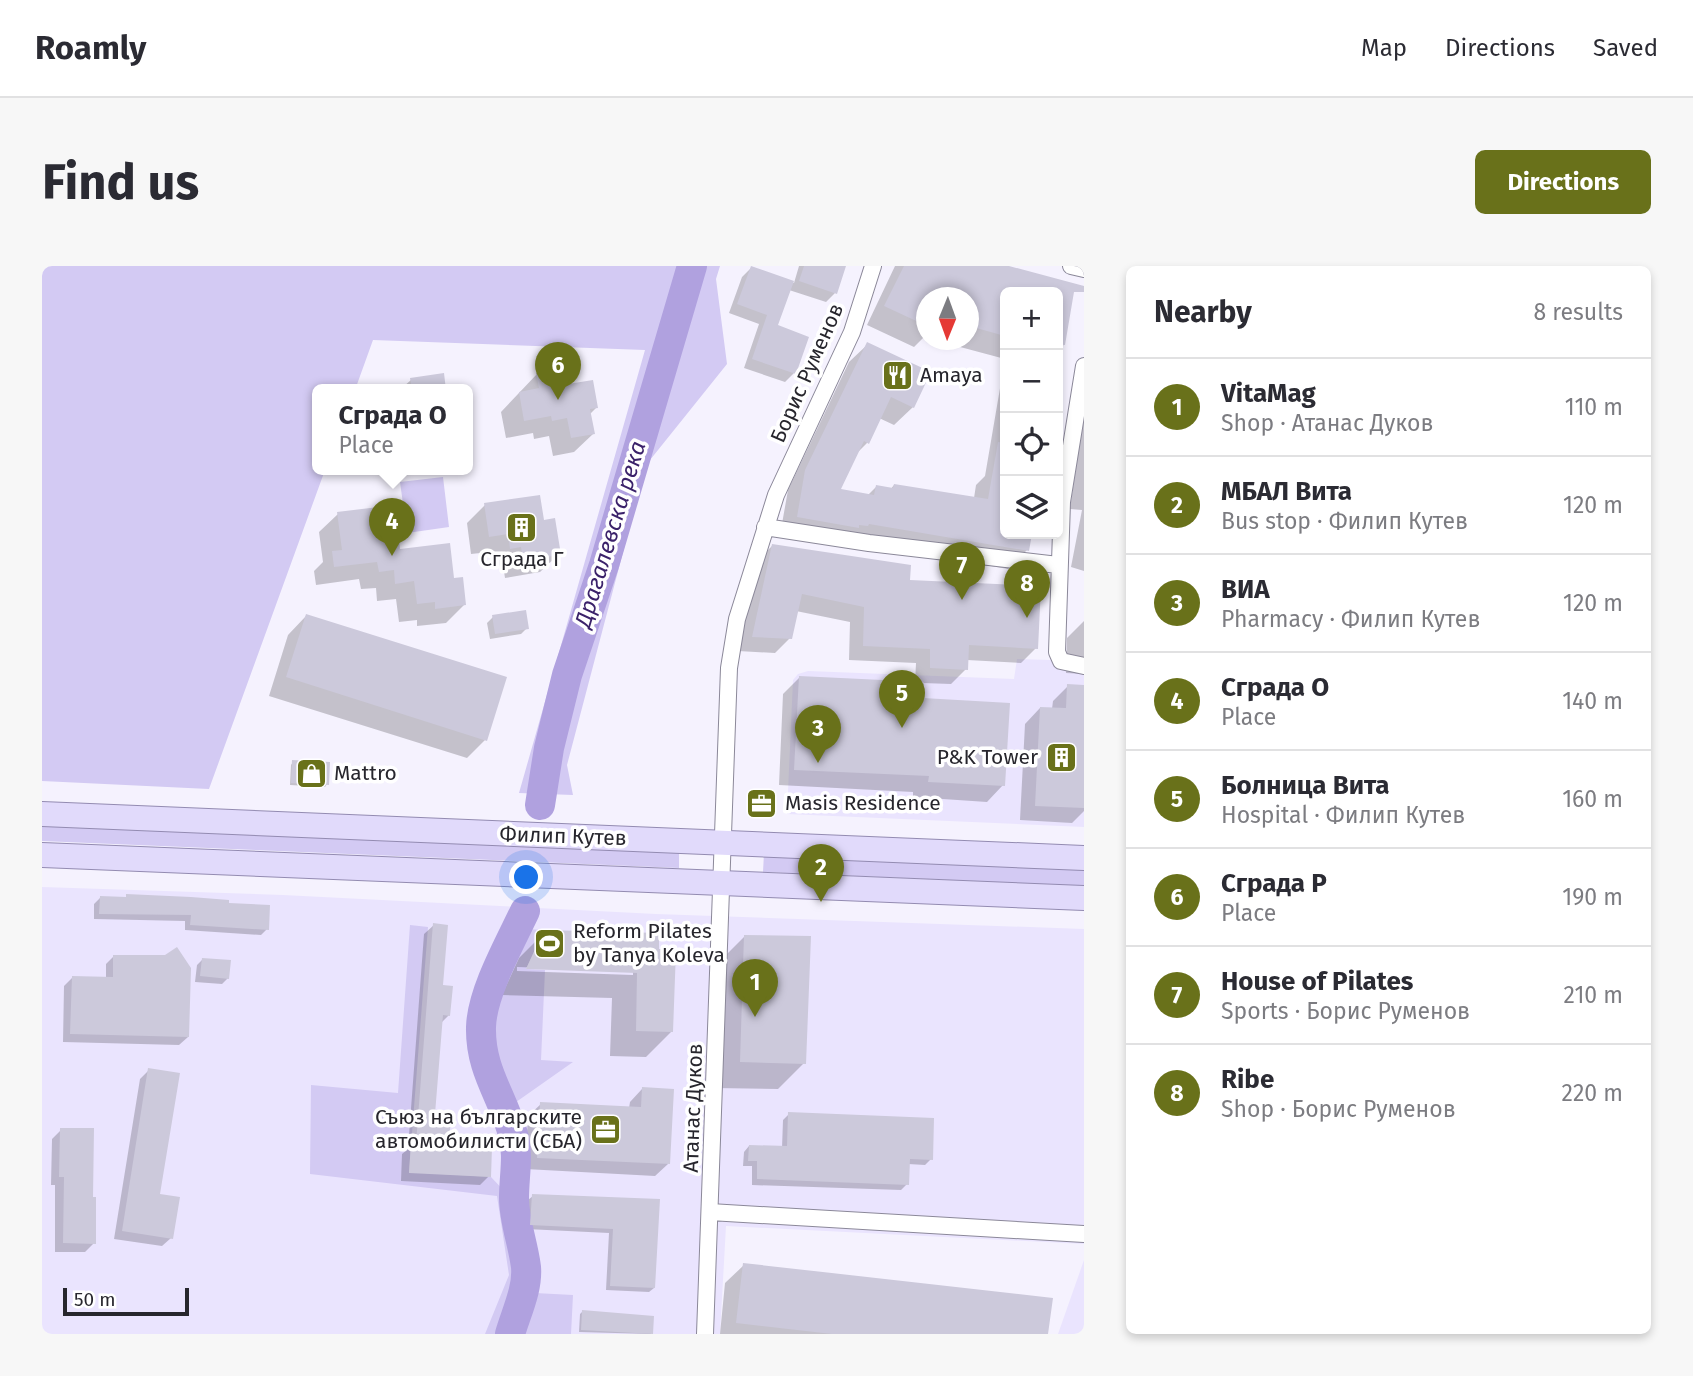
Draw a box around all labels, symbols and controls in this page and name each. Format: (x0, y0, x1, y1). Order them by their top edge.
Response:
text: Roamly (35, 28, 146, 68)
text: Map (1361, 34, 1407, 62)
text: Directions (1445, 34, 1555, 62)
text: Saved (1593, 34, 1658, 62)
button: Directions (1475, 150, 1651, 214)
text: Find us (42, 153, 199, 212)
north arrow (916, 287, 979, 350)
map controls (1000, 287, 1063, 539)
button: + (1000, 287, 1063, 350)
text: Nearby (1154, 294, 1252, 330)
text: 8 results (1534, 298, 1623, 326)
street label: Борис Руменов (765, 299, 849, 447)
pin: 6 (535, 342, 581, 400)
button: − (1000, 350, 1063, 413)
restaurant icon: Amaya (880, 358, 914, 392)
place label: Amaya (920, 362, 983, 388)
text: VitaMag (1221, 378, 1316, 409)
popup (312, 384, 473, 475)
text: 1 (1172, 393, 1182, 421)
text: 110 m (1565, 393, 1623, 421)
text: Сграда О (338, 400, 447, 431)
text: Shop · Атанас Дуков (1221, 409, 1433, 437)
button: locate (1000, 413, 1063, 476)
text: Place (338, 431, 394, 459)
water label: Драгалевска река (568, 438, 652, 632)
button: layers (1000, 476, 1063, 539)
text: МБАЛ Вита (1221, 476, 1352, 507)
text: 2 (1171, 491, 1183, 519)
text: 120 m (1563, 491, 1623, 519)
pin: 4 (369, 498, 415, 556)
text: Bus stop · Филип Кутев (1221, 507, 1468, 535)
building icon: Сграда Г (505, 510, 539, 544)
pin: 7 (939, 542, 985, 600)
place label: Сграда Г (480, 546, 564, 572)
pin: 8 (1004, 560, 1050, 618)
text: ВИА (1221, 574, 1270, 605)
text: 3 (1171, 589, 1183, 617)
text: 120 m (1563, 589, 1623, 617)
text: Pharmacy · Филип Кутев (1221, 605, 1480, 633)
pin: 5 (879, 670, 925, 728)
text: Сграда О (1221, 672, 1329, 703)
text: 4 (1171, 687, 1184, 715)
text: 140 m (1562, 687, 1623, 715)
text: Place (1221, 703, 1276, 731)
pin: 3 (795, 705, 841, 763)
building icon: P&K Tower (1044, 740, 1078, 774)
place label: P&K Tower (937, 744, 1038, 770)
shop icon: Mattro (294, 756, 328, 790)
place label: Mattro (334, 760, 397, 786)
text: Болница Вита (1221, 770, 1390, 801)
text: 5 (1171, 785, 1183, 813)
text: 160 m (1562, 785, 1623, 813)
office icon: Masis Residence (745, 786, 779, 820)
place label: Masis Residence (785, 790, 941, 816)
text: Hospital · Филип Кутев (1221, 801, 1465, 829)
street label: Филип Кутев (499, 821, 627, 851)
pin: 2 (798, 844, 844, 902)
your location (509, 860, 543, 894)
text: Сграда Р (1221, 868, 1327, 899)
text: 6 (1171, 883, 1183, 911)
text: 190 m (1562, 883, 1623, 911)
text: Place (1221, 899, 1276, 927)
place label: Reform Pilates by Tanya Koleva (573, 918, 725, 968)
sports icon: Reform Pilates by Tanya Koleva (533, 926, 567, 960)
pin: 1 (732, 959, 778, 1017)
text: House of Pilates (1221, 966, 1413, 997)
text: 7 (1172, 981, 1182, 1009)
text: 210 m (1564, 981, 1623, 1009)
text: Sports · Борис Руменов (1221, 997, 1470, 1025)
street label: Атанас Дуков (678, 1043, 708, 1173)
text: Ribe (1221, 1064, 1274, 1095)
text: 8 (1170, 1079, 1184, 1107)
text: 220 m (1562, 1079, 1623, 1107)
text: Shop · Борис Руменов (1221, 1095, 1456, 1123)
place label: Съюз на българските автомобилисти (СБА) (375, 1104, 582, 1154)
office icon: Съюз на българските автомобилисти (СБА) (588, 1112, 622, 1146)
scale bar (63, 1285, 189, 1317)
text: 50 m (74, 1288, 115, 1311)

